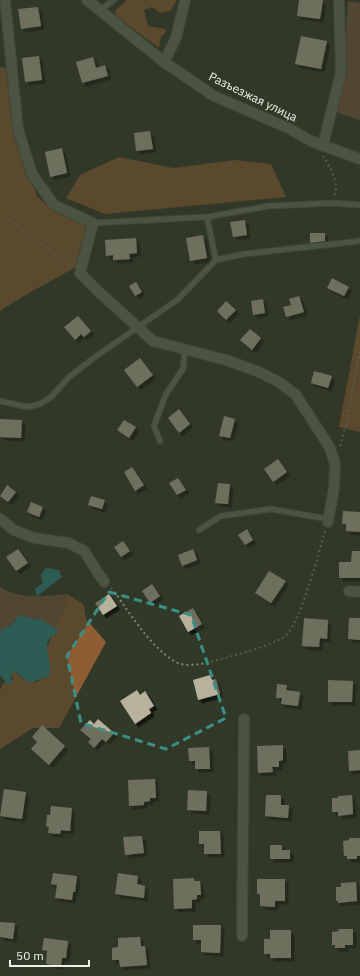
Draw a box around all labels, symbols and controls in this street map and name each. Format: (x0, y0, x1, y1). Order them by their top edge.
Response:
street label: Разъезжая улица (206, 69, 301, 125)
scale bar (10, 942, 89, 968)
text: 50 m (16, 948, 44, 963)

